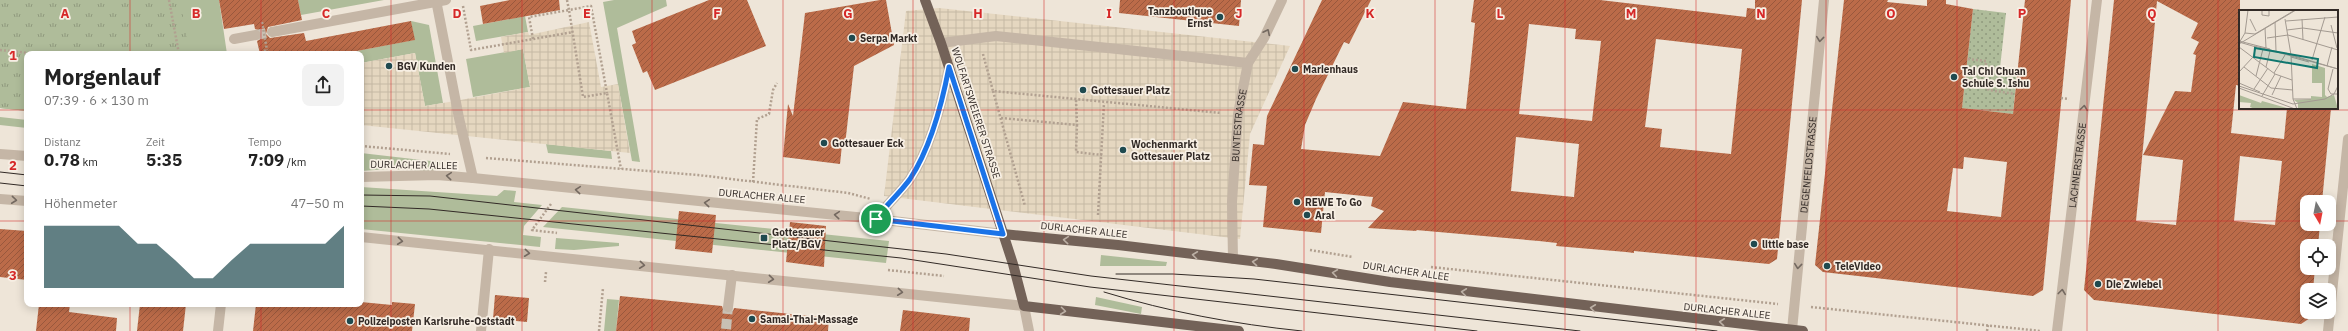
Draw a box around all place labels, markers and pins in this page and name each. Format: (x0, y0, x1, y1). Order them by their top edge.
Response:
place label: Tanzboutique Ernst (1148, 5, 1212, 30)
marker: Tanzboutique Ernst (1215, 12, 1225, 22)
place label: Serpa Markt (860, 32, 918, 45)
marker: Serpa Markt (847, 33, 857, 43)
place label: BGV Kunden (397, 60, 456, 73)
marker: BGV Kunden (384, 61, 394, 71)
place label: Marienhaus (1303, 63, 1358, 76)
marker: Marienhaus (1290, 64, 1300, 74)
place label: Tai Chi Chuan Schule S. Ishu (1962, 65, 2029, 90)
marker: Tai Chi Chuan Schule S. Ishu (1949, 72, 1959, 82)
place label: Gottesauer Platz (1091, 84, 1170, 97)
marker: Gottesauer Platz (1078, 85, 1088, 95)
place label: Gottesauer Eck (832, 137, 904, 150)
marker: Gottesauer Eck (819, 138, 829, 148)
place label: Wochenmarkt Gottesauer Platz (1131, 138, 1210, 163)
marker: Wochenmarkt Gottesauer Platz (1118, 145, 1128, 155)
place label: REWE To Go (1305, 196, 1362, 209)
marker: REWE To Go (1292, 197, 1302, 207)
pin (859, 202, 893, 236)
place label: Aral (1315, 209, 1334, 222)
marker: Aral (1302, 210, 1312, 220)
place label: Gottesauer Platz/BGV (772, 226, 824, 251)
marker: Gottesauer Platz/BGV (759, 233, 769, 243)
place label: little base (1762, 238, 1809, 251)
marker: little base (1749, 239, 1759, 249)
place label: TeleVideo (1835, 260, 1881, 273)
marker: TeleVideo (1822, 261, 1832, 271)
place label: Die Zwiebel (2106, 278, 2162, 291)
marker: Die Zwiebel (2093, 279, 2103, 289)
place label: Samai-Thai-Massage (760, 313, 858, 326)
marker: Samai-Thai-Massage (747, 314, 757, 324)
place label: Polizeiposten Karlsruhe-Oststadt (358, 315, 515, 328)
marker: Polizeiposten Karlsruhe-Oststadt (345, 316, 355, 326)

